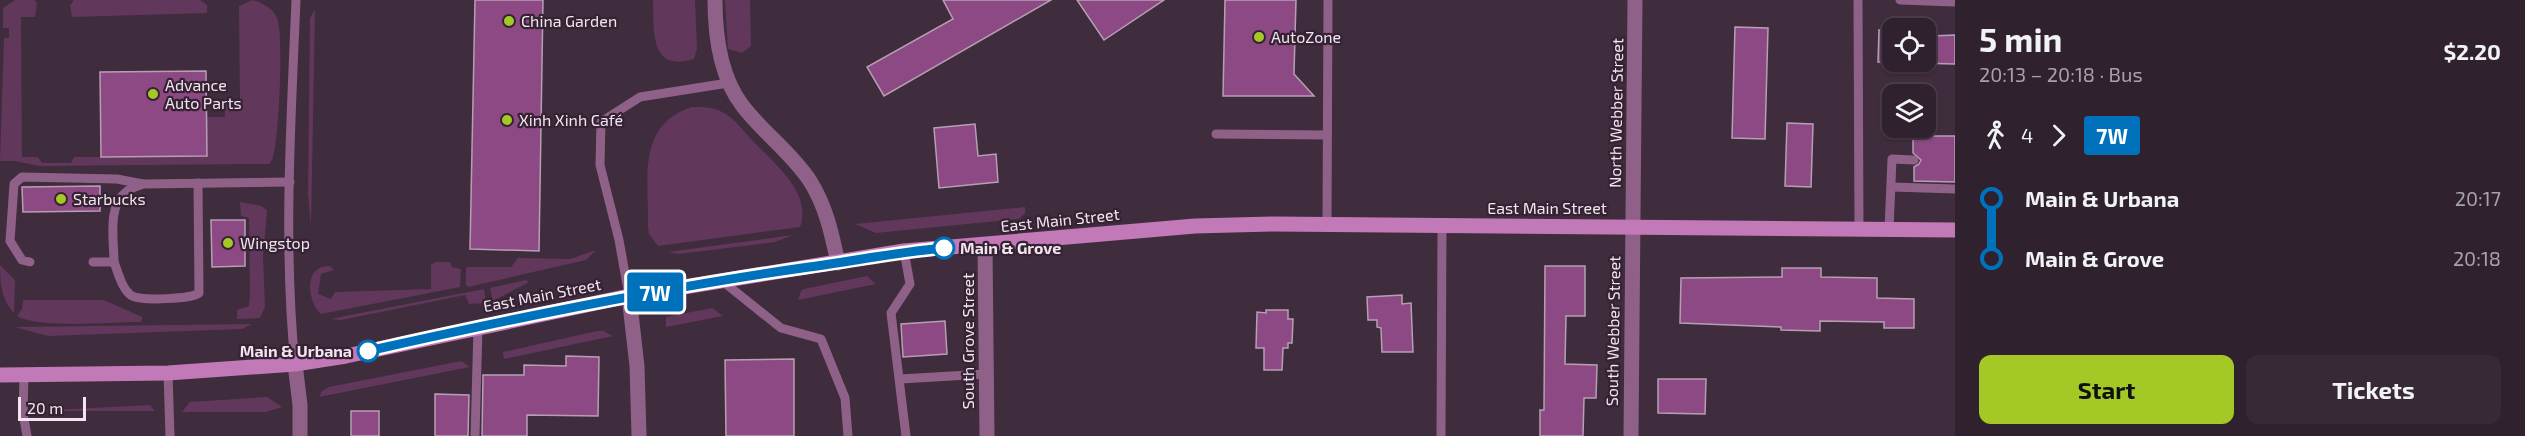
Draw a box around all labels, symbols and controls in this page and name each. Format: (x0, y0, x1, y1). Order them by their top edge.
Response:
place label: China Garden (521, 11, 617, 30)
marker: China Garden (502, 14, 516, 28)
map controls (1882, 18, 1936, 138)
button: locate (1882, 18, 1936, 72)
text: 5 min (1979, 19, 2062, 59)
place label: AutoZone (1271, 27, 1341, 46)
marker: AutoZone (1252, 30, 1266, 44)
street label: North Webber Street (1605, 38, 1626, 188)
text: $2.20 (2443, 38, 2501, 64)
text: 20:13 – 20:18 · Bus (1979, 62, 2143, 86)
place label: Advance Auto Parts (165, 75, 242, 112)
button: layers (1882, 84, 1936, 138)
marker: Advance Auto Parts (146, 87, 160, 101)
place label: Xinh Xinh Café (519, 110, 623, 129)
marker: Xinh Xinh Café (500, 113, 514, 127)
icon: walk (1979, 119, 2012, 152)
icon: forward (2042, 119, 2075, 152)
text: 4 (2021, 123, 2033, 147)
text: 7W (2096, 123, 2128, 148)
text: Main & Urbana (2025, 185, 2179, 211)
text: 20:17 (2455, 186, 2501, 210)
place label: Starbucks (73, 189, 146, 208)
marker: Starbucks (54, 192, 68, 206)
street label: East Main Street (1487, 198, 1607, 217)
street label: East Main Street (999, 204, 1120, 235)
place label: Wingstop (240, 233, 310, 252)
marker: Wingstop (221, 236, 235, 250)
marker: Main & Grove (933, 237, 955, 259)
place label: Main & Grove (960, 238, 1061, 257)
text: Main & Grove (2025, 245, 2164, 271)
text: 20:18 (2453, 246, 2501, 270)
street label: South Webber Street (1602, 256, 1623, 406)
line badge: 7W (628, 272, 682, 312)
street label: South Grove Street (958, 273, 977, 409)
street label: East Main Street (481, 274, 602, 315)
text: 7W (639, 280, 671, 305)
marker: Main & Urbana (357, 340, 379, 362)
place label: Main & Urbana (240, 341, 352, 360)
button: Start (1979, 355, 2234, 424)
button: Tickets (2246, 355, 2501, 424)
scale bar (18, 394, 86, 422)
text: 20 m (27, 398, 63, 417)

